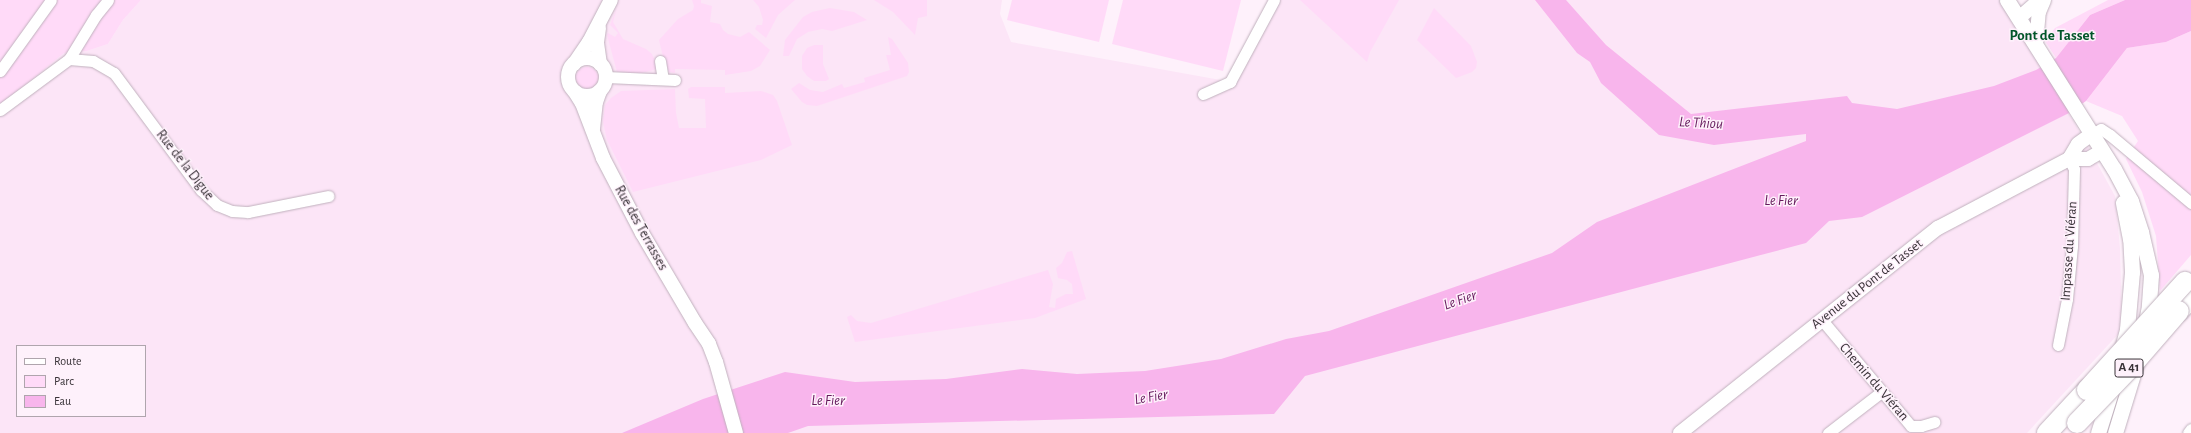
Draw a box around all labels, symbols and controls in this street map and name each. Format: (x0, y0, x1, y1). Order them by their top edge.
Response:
district label: Pont de Tasset (2009, 27, 2095, 45)
water label: Le Thiou (1678, 113, 1724, 133)
street label: Rue de la Digue (152, 127, 218, 203)
street label: Rue des Terrasses (611, 183, 671, 273)
water label: Le Fier (1764, 192, 1798, 210)
street label: Impasse du Viéran (2057, 201, 2081, 301)
street label: Avenue du Pont de Tasset (1808, 235, 1926, 333)
water label: Le Fier (1441, 286, 1479, 314)
street label: Chemin du Viéran (1836, 340, 1912, 424)
legend (16, 345, 146, 417)
text: Route (54, 355, 81, 367)
road number: A 41 (2114, 357, 2144, 379)
text: Parc (54, 375, 74, 387)
water label: Le Fier (1133, 385, 1169, 409)
water label: Le Fier (811, 392, 845, 410)
text: Eau (54, 395, 71, 407)

